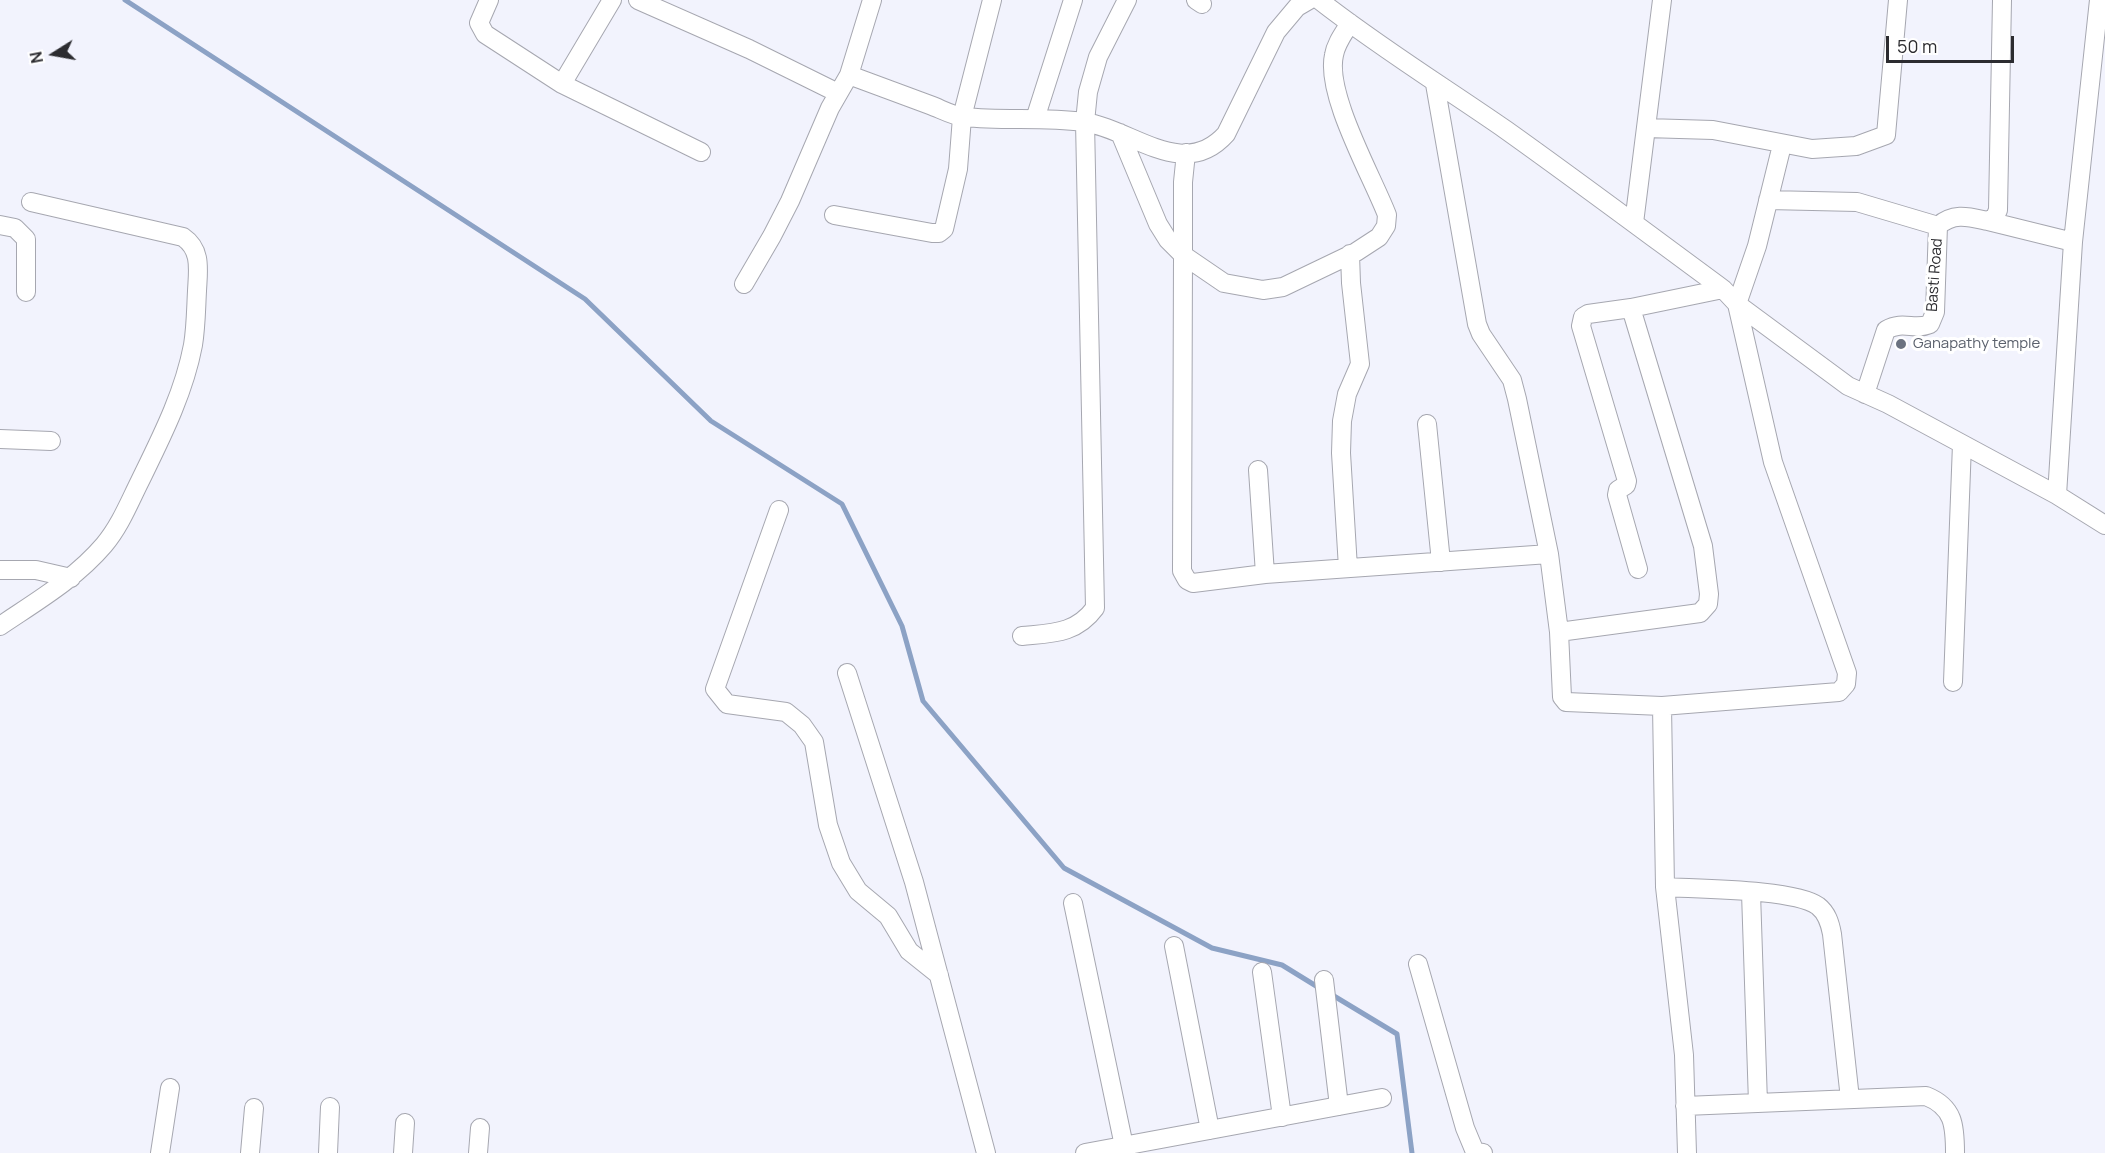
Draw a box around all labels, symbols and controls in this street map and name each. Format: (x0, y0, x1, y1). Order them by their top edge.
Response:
north arrow (24, 24, 84, 84)
scale bar (1889, 24, 2016, 62)
text: 50 m (1897, 34, 1937, 58)
text: N (24, 50, 48, 65)
street label: Basti Road (1923, 238, 1947, 312)
place label: Ganapathy temple (1913, 335, 2040, 353)
marker: Ganapathy temple (1894, 337, 1908, 351)

